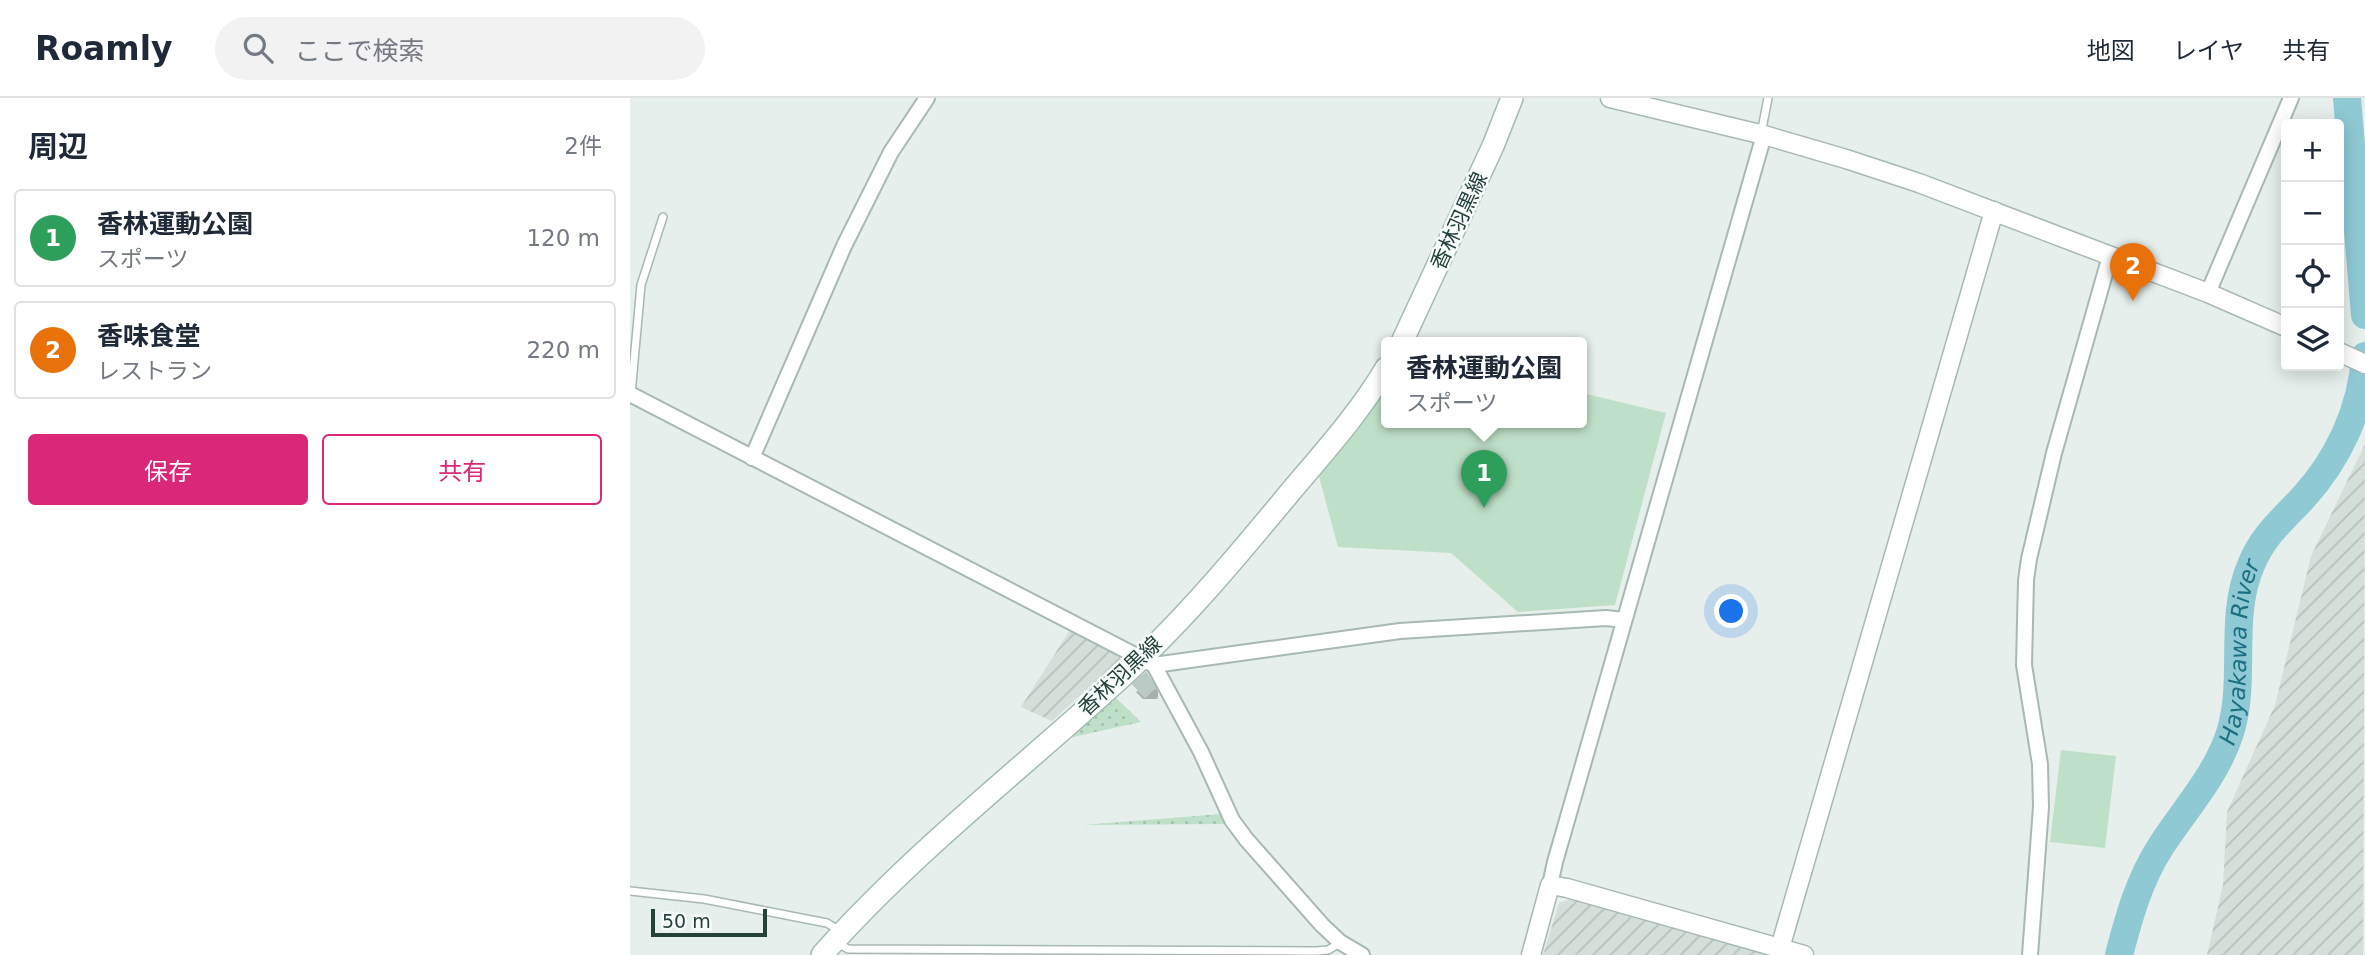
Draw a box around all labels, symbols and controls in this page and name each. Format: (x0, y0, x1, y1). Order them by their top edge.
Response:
search box (215, 17, 705, 80)
text: Roamly (35, 29, 173, 68)
icon: search (239, 29, 277, 67)
text: ここで検索 (295, 36, 425, 66)
text: 地図 (2087, 37, 2135, 65)
text: レイヤ (2173, 37, 2244, 65)
text: 共有 (2282, 37, 2330, 65)
map controls (2281, 119, 2344, 371)
button: + (2281, 119, 2344, 182)
text: 周辺 (28, 129, 88, 164)
text: 2件 (564, 133, 602, 159)
street label: 香林羽黒線 (1426, 168, 1492, 274)
button: − (2281, 182, 2344, 245)
text: 香林運動公園 (97, 209, 253, 239)
text: 1 (45, 225, 61, 251)
text: 120 m (526, 225, 600, 251)
pin: 2 (2110, 243, 2156, 301)
button: locate (2281, 245, 2344, 308)
text: スポーツ (97, 246, 189, 272)
button: layers (2281, 308, 2344, 371)
text: 香味食堂 (97, 321, 201, 351)
text: 2 (45, 337, 61, 363)
text: 220 m (526, 337, 600, 363)
popup (1381, 337, 1587, 428)
text: 香林運動公園 (1406, 353, 1562, 383)
text: レストラン (97, 358, 212, 384)
text: スポーツ (1406, 390, 1498, 416)
button: 保存 (28, 434, 308, 505)
button: 共有 (322, 434, 602, 505)
pin: 1 (1461, 450, 1507, 508)
water label: Hayakawa River (2214, 554, 2265, 748)
your location (1714, 594, 1748, 628)
street label: 香林羽黒線 (1073, 631, 1167, 721)
scale bar (651, 906, 766, 938)
text: 50 m (662, 910, 711, 932)

